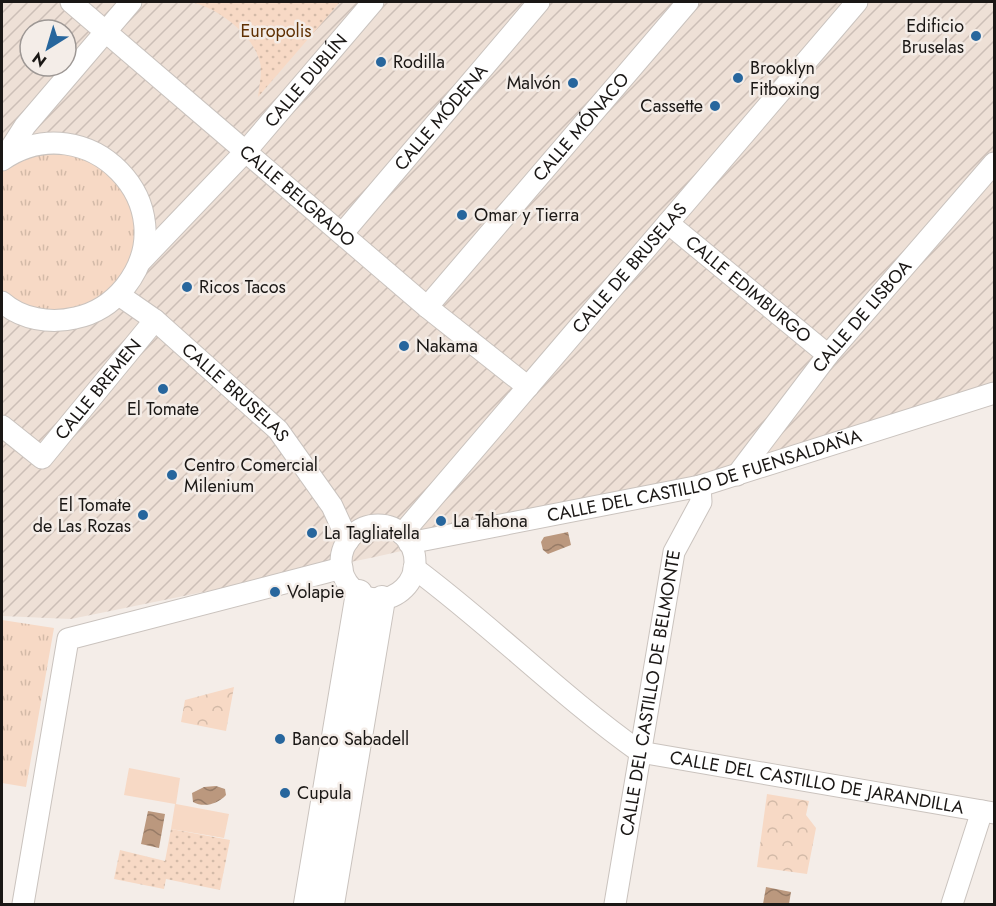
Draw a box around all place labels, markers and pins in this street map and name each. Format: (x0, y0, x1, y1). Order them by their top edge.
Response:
place label: Edificio Bruselas (902, 13, 964, 60)
marker: Edificio Bruselas (969, 29, 983, 43)
place label: Rodilla (393, 49, 445, 75)
marker: Rodilla (374, 55, 388, 69)
place label: Brooklyn Fitboxing (750, 55, 820, 102)
place label: Malvón (507, 70, 561, 96)
marker: Brooklyn Fitboxing (731, 71, 745, 85)
marker: Malvón (566, 76, 580, 90)
place label: Cassette (640, 93, 703, 119)
marker: Cassette (708, 99, 722, 113)
place label: Omar y Tierra (474, 202, 579, 228)
marker: Omar y Tierra (455, 208, 469, 222)
place label: Ricos Tacos (199, 274, 286, 300)
marker: Ricos Tacos (180, 280, 194, 294)
place label: Nakama (416, 333, 478, 359)
marker: Nakama (397, 339, 411, 353)
marker: El Tomate (156, 382, 170, 396)
place label: El Tomate (127, 396, 199, 422)
place label: Centro Comercial Milenium (184, 452, 318, 499)
marker: Centro Comercial Milenium (165, 468, 179, 482)
place label: El Tomate de Las Rozas (33, 492, 131, 539)
marker: El Tomate de Las Rozas (136, 508, 150, 522)
place label: La Tahona (453, 508, 528, 534)
marker: La Tahona (434, 514, 448, 528)
place label: La Tagliatella (324, 520, 420, 546)
marker: La Tagliatella (305, 526, 319, 540)
place label: Volapie (287, 579, 344, 605)
marker: Volapie (268, 585, 282, 599)
place label: Banco Sabadell (292, 726, 409, 752)
marker: Banco Sabadell (273, 732, 287, 746)
place label: Cupula (297, 780, 351, 806)
marker: Cupula (278, 786, 292, 800)

